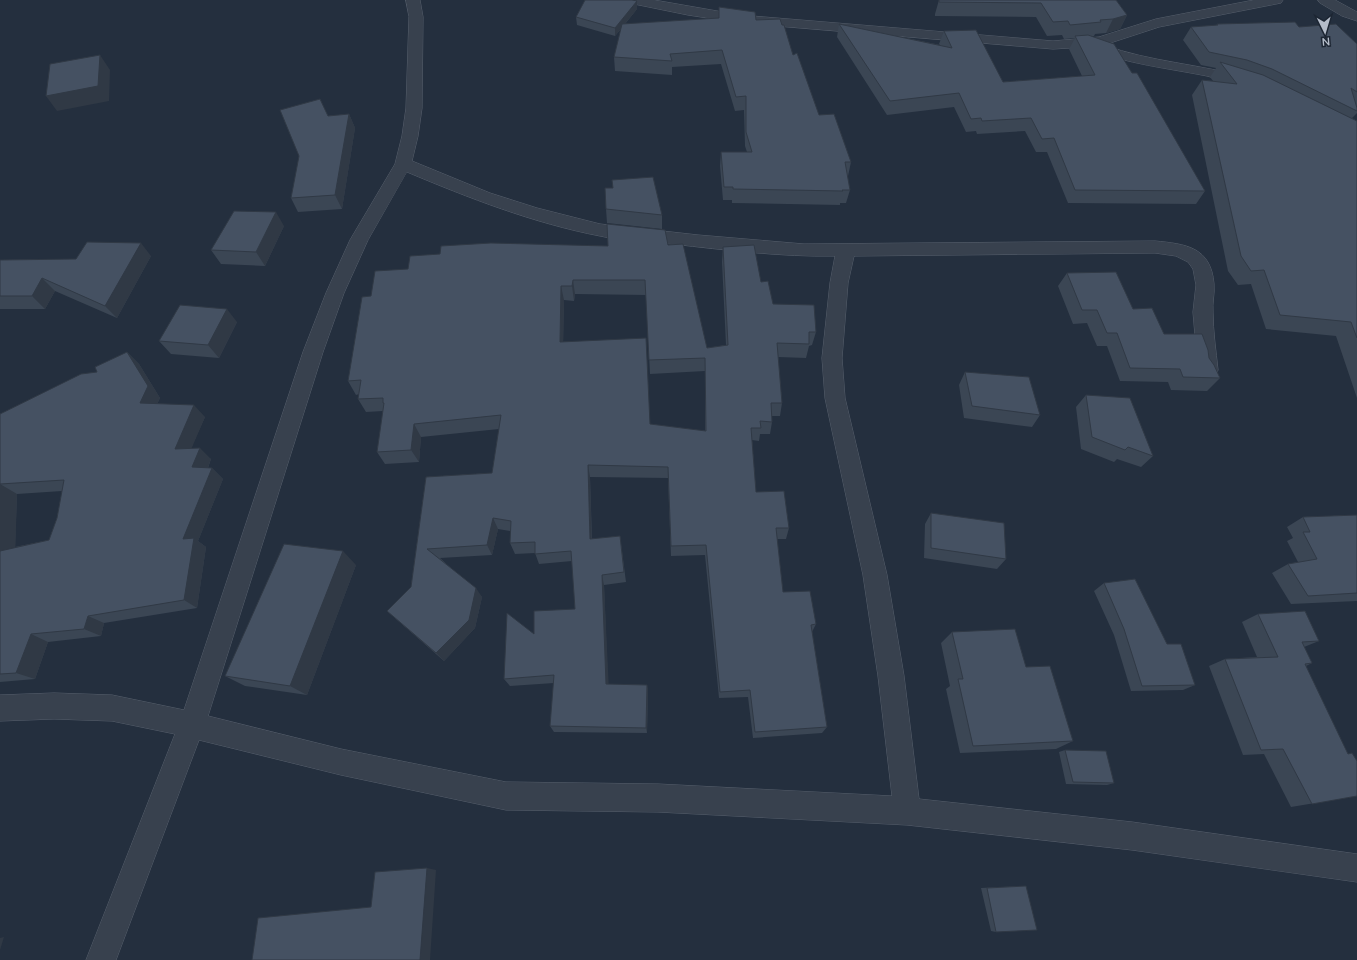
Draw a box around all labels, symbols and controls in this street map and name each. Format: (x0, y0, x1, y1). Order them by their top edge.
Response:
north arrow (1305, 12, 1345, 52)
text: N (1321, 35, 1331, 49)

